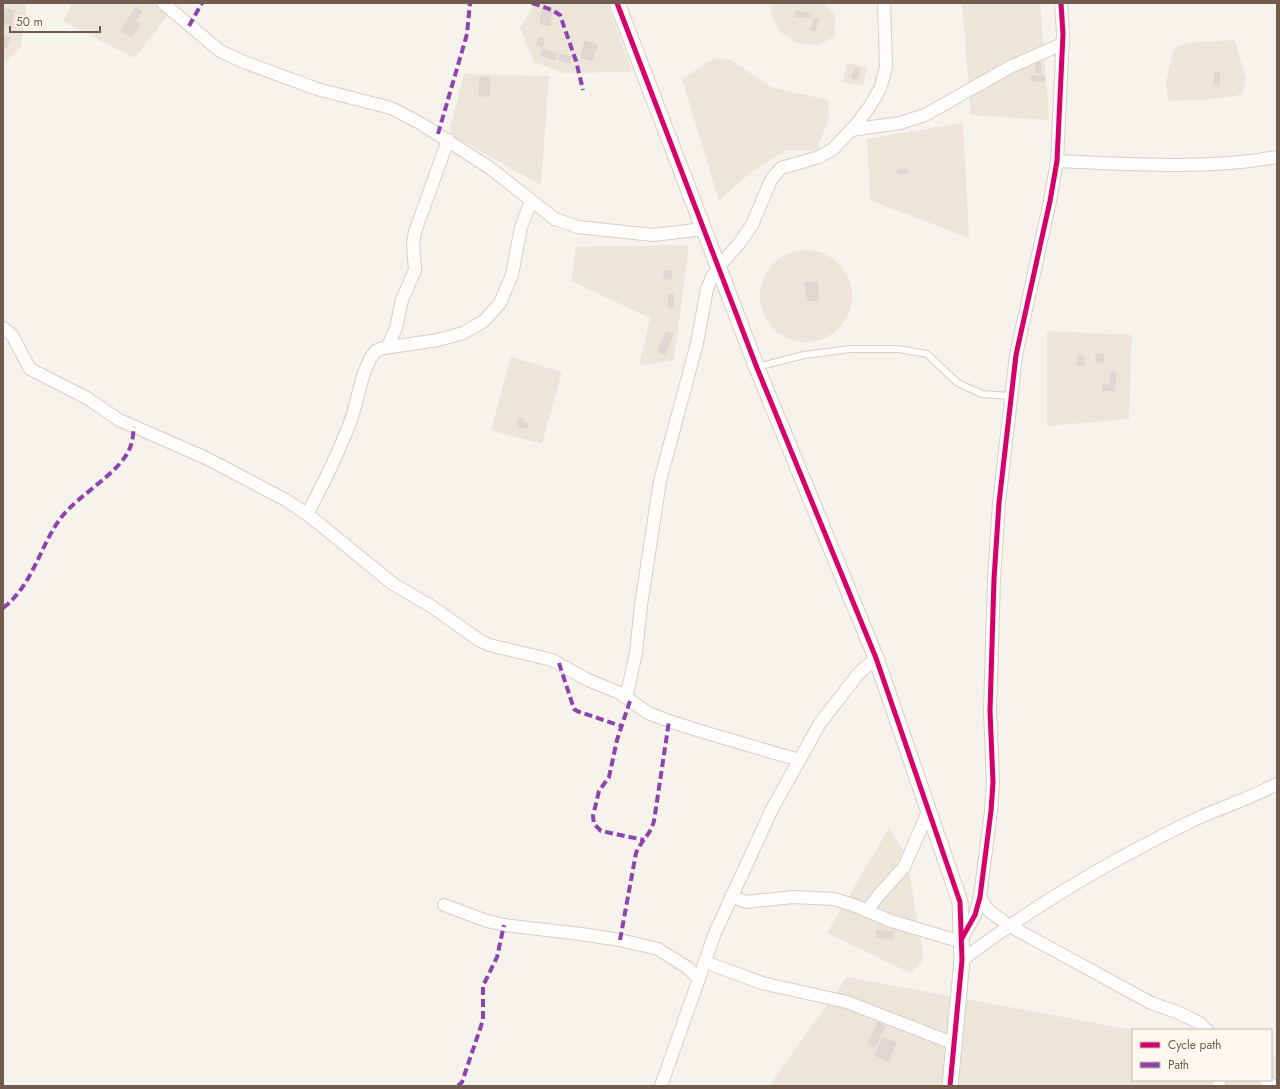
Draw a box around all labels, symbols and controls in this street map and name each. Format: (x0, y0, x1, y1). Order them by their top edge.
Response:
scale bar (10, 8, 100, 34)
text: 50 m (16, 13, 43, 31)
legend (1132, 1029, 1272, 1081)
text: Cycle path (1168, 1036, 1221, 1054)
text: Path (1168, 1056, 1189, 1074)

